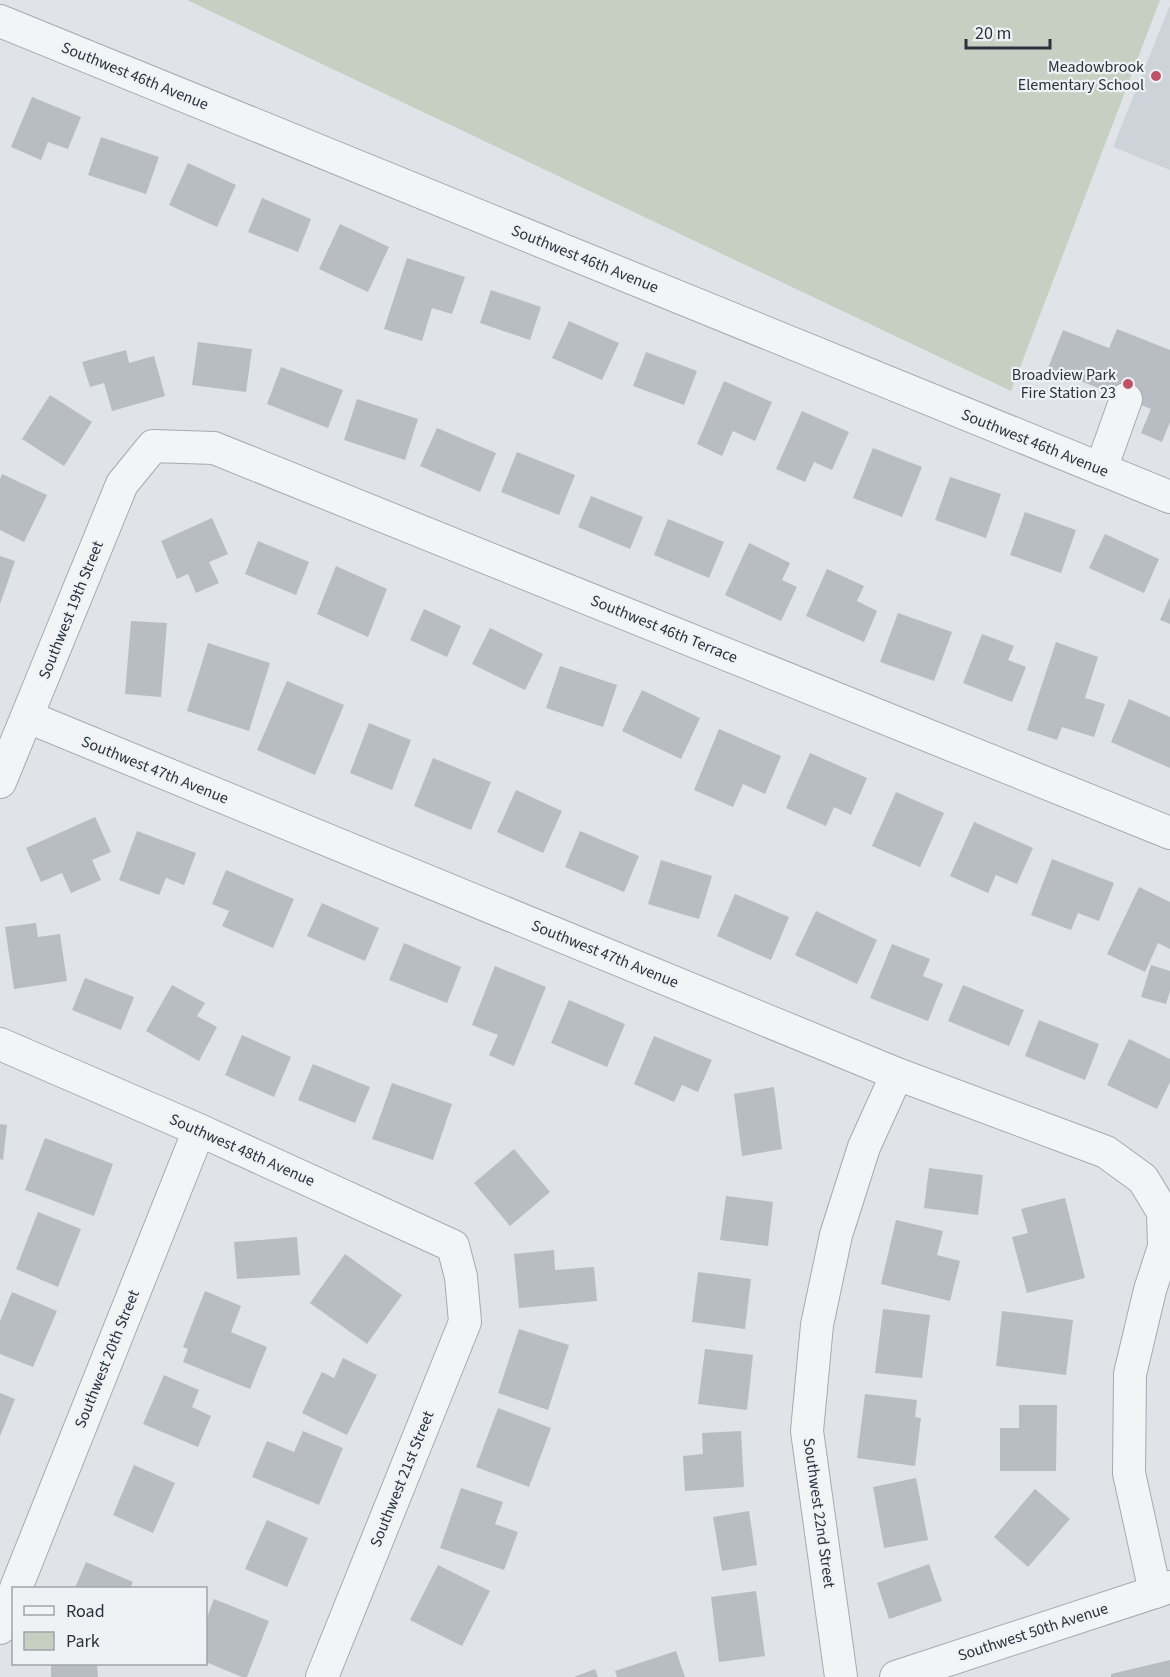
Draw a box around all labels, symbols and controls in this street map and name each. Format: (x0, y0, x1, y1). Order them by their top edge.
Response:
scale bar (966, 12, 1050, 50)
text: 20 m (975, 21, 1011, 46)
street label: Southwest 46th Avenue (58, 36, 212, 116)
place label: Meadowbrook Elementary School (1018, 56, 1144, 96)
marker: Meadowbrook Elementary School (1149, 69, 1163, 83)
street label: Southwest 46th Avenue (508, 219, 662, 299)
place label: Broadview Park Fire Station 23 (1012, 364, 1116, 404)
marker: Broadview Park Fire Station 23 (1121, 377, 1135, 391)
street label: Southwest 46th Avenue (958, 403, 1112, 483)
street label: Southwest 19th Street (33, 537, 109, 683)
street label: Southwest 46th Terrace (587, 589, 741, 669)
street label: Southwest 47th Avenue (78, 730, 232, 810)
street label: Southwest 47th Avenue (528, 914, 682, 994)
street label: Southwest 48th Avenue (166, 1108, 318, 1192)
street label: Southwest 20th Street (69, 1286, 145, 1432)
street label: Southwest 21st Street (365, 1407, 440, 1551)
street label: Southwest 22nd Street (798, 1437, 840, 1590)
legend (12, 1587, 207, 1665)
street label: Southwest 50th Avenue (955, 1597, 1111, 1667)
text: Road (66, 1599, 105, 1624)
text: Park (66, 1629, 100, 1654)

